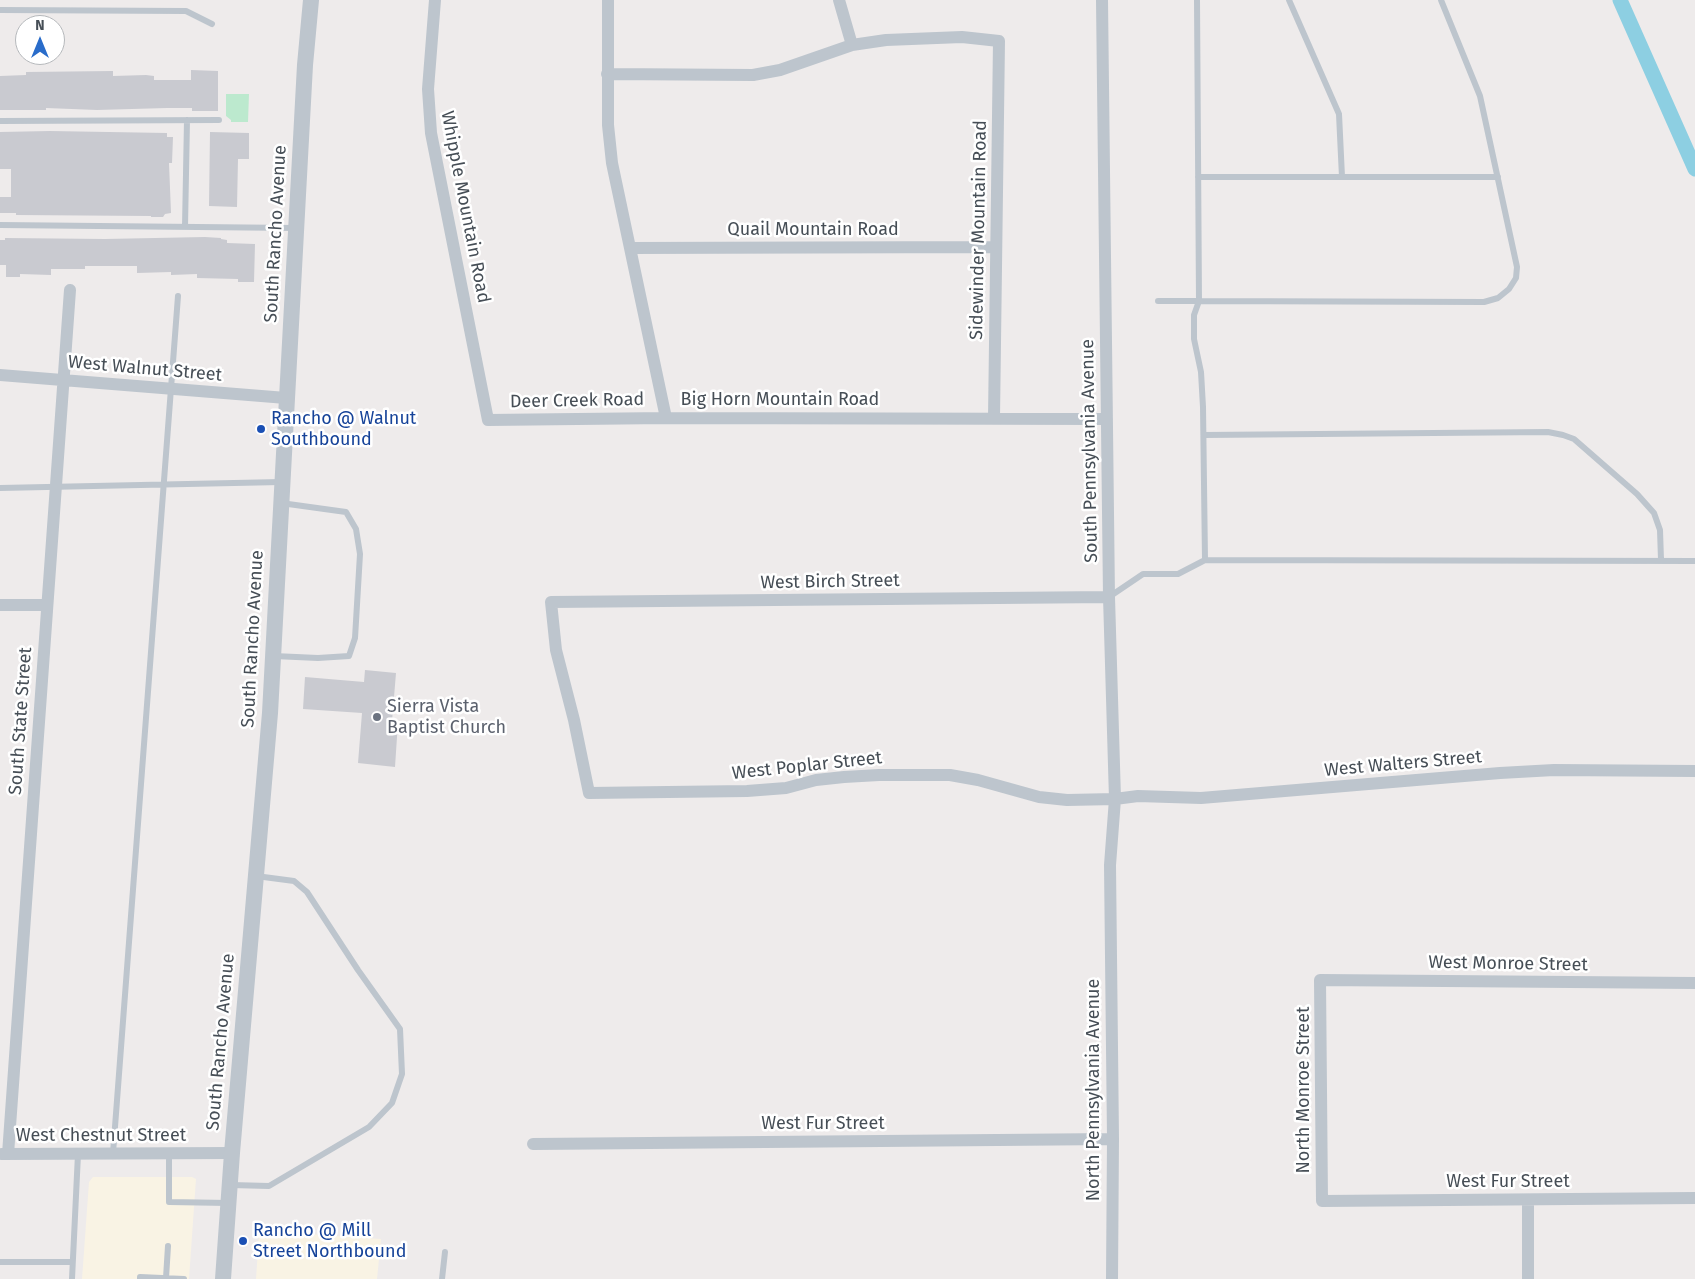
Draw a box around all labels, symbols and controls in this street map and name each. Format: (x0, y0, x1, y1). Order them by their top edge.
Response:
north arrow (15, 15, 65, 65)
text: N (35, 17, 45, 34)
street label: Whipple Mountain Road (436, 109, 494, 305)
street label: Sidewinder Mountain Road (966, 120, 992, 340)
street label: South Rancho Avenue (261, 145, 291, 323)
street label: Quail Mountain Road (727, 219, 899, 241)
street label: South Pennsylvania Avenue (1077, 339, 1103, 563)
street label: West Walnut Street (67, 352, 223, 386)
street label: Deer Creek Road (510, 389, 644, 413)
street label: Big Horn Mountain Road (681, 389, 879, 411)
place label: Rancho @ Walnut Southbound (271, 408, 416, 450)
marker: Rancho @ Walnut Southbound (255, 423, 267, 435)
street label: South Rancho Avenue (238, 550, 268, 728)
street label: West Birch Street (760, 570, 900, 594)
street label: South State Street (5, 646, 37, 796)
place label: Sierra Vista Baptist Church (387, 696, 506, 739)
marker: Sierra Vista Baptist Church (371, 711, 383, 723)
street label: West Walters Street (1323, 746, 1483, 782)
street label: West Poplar Street (731, 747, 883, 785)
street label: South Rancho Avenue (202, 952, 240, 1132)
street label: West Monroe Street (1428, 952, 1588, 976)
street label: North Pennsylvania Avenue (1083, 979, 1105, 1201)
street label: North Monroe Street (1293, 1007, 1315, 1173)
street label: West Fur Street (761, 1113, 885, 1135)
street label: West Chestnut Street (16, 1125, 186, 1147)
street label: West Fur Street (1446, 1171, 1570, 1193)
place label: Rancho @ Mill Street Northbound (253, 1220, 406, 1262)
marker: Rancho @ Mill Street Northbound (237, 1235, 249, 1247)

